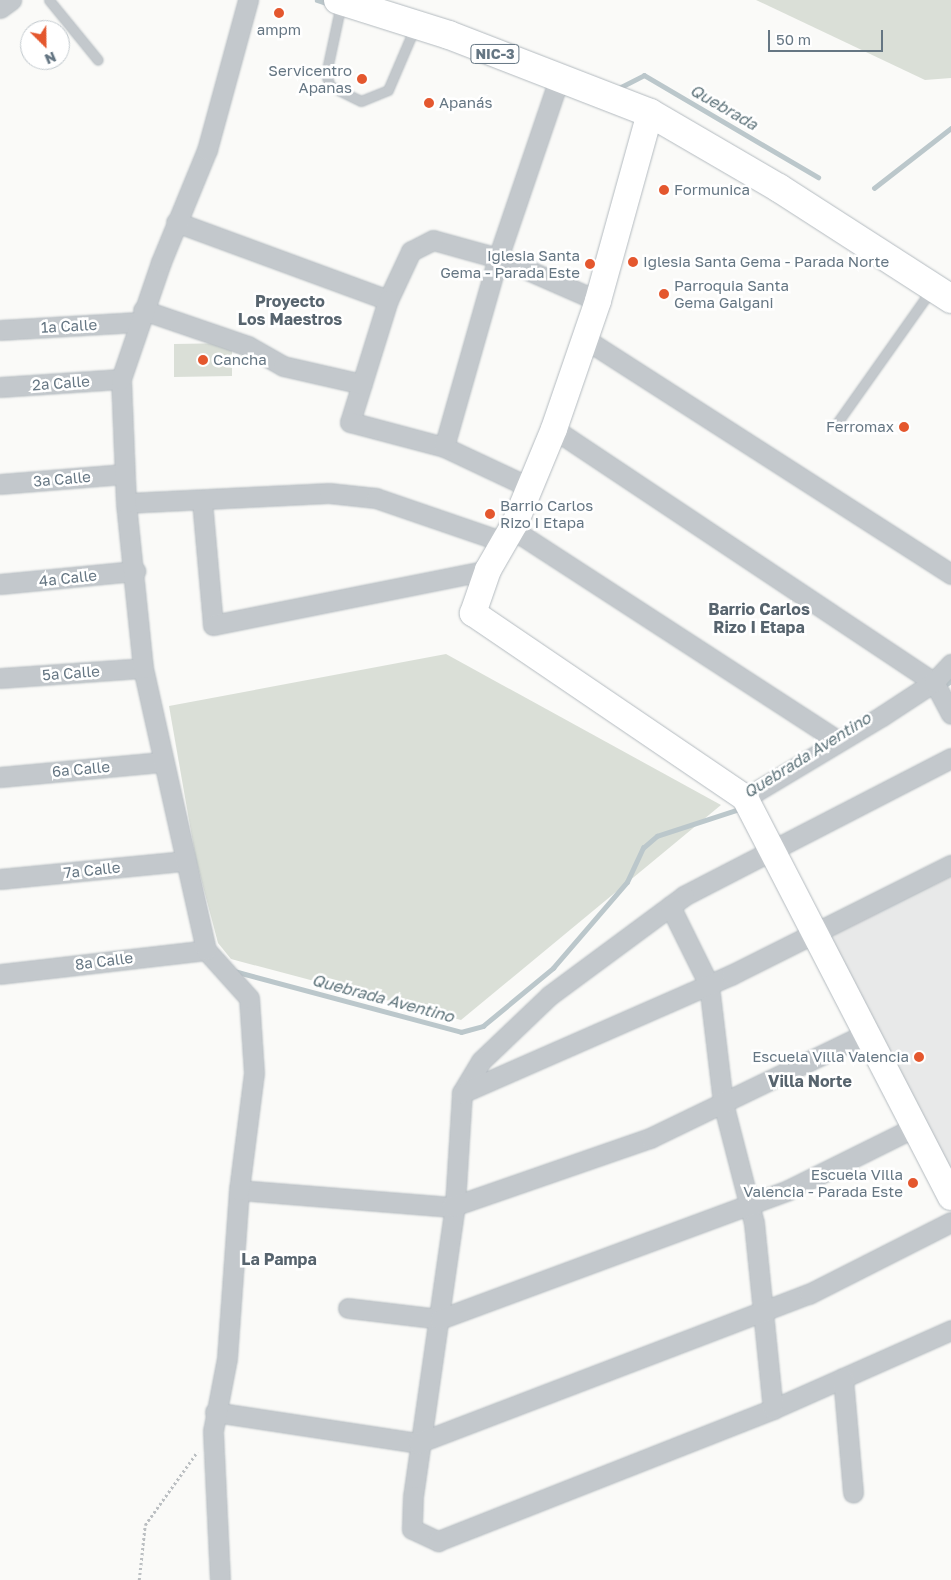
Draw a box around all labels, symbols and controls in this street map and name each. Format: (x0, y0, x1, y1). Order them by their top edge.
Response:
marker: ampm (273, 7, 285, 19)
north arrow (20, 20, 70, 70)
scale bar (771, 20, 886, 52)
place label: ampm (257, 21, 301, 39)
text: 50 m (776, 30, 811, 48)
road number: NIC-3 (470, 42, 520, 66)
text: N (42, 48, 59, 68)
place label: Servicentro Apanas (268, 61, 352, 96)
marker: Servicentro Apanas (356, 73, 368, 85)
water label: Quebrada (687, 80, 761, 134)
place label: Apanás (439, 94, 492, 112)
marker: Apanás (423, 97, 435, 109)
place label: Formunica (674, 181, 750, 199)
marker: Formunica (658, 184, 670, 196)
place label: Iglesia Santa Gema - Parada Este (440, 246, 580, 281)
place label: Iglesia Santa Gema - Parada Norte (643, 253, 889, 271)
marker: Iglesia Santa Gema - Parada Norte (627, 256, 639, 268)
marker: Iglesia Santa Gema - Parada Este (584, 258, 596, 270)
place label: Parroquia Santa Gema Galgani (674, 276, 789, 311)
marker: Parroquia Santa Gema Galgani (658, 288, 670, 300)
district label: Proyecto Los Maestros (238, 291, 342, 329)
street label: 1a Calle (40, 316, 98, 336)
place label: Cancha (213, 351, 267, 369)
marker: Cancha (197, 354, 209, 366)
street label: 2a Calle (32, 372, 90, 394)
place label: Ferromax (826, 418, 894, 436)
marker: Ferromax (898, 421, 910, 433)
street label: 3a Calle (32, 468, 92, 490)
place label: Barrio Carlos Rizo I Etapa (500, 496, 593, 531)
marker: Barrio Carlos Rizo I Etapa (484, 508, 496, 520)
street label: 4a Calle (38, 566, 98, 590)
district label: Barrio Carlos Rizo I Etapa (708, 599, 810, 637)
street label: 5a Calle (42, 662, 100, 684)
water label: Quebrada Aventino (740, 708, 874, 802)
street label: 6a Calle (51, 758, 111, 780)
street label: 7a Calle (63, 858, 121, 882)
street label: 8a Calle (74, 949, 134, 973)
water label: Quebrada Aventino (310, 970, 456, 1026)
place label: Escuela Villa Valencia (752, 1048, 909, 1066)
marker: Escuela Villa Valencia (913, 1051, 925, 1063)
district label: Villa Norte (768, 1071, 852, 1091)
place label: Escuela Villa Valencia - Parada Este (743, 1165, 903, 1200)
marker: Escuela Villa Valencia - Parada Este (907, 1177, 919, 1189)
district label: La Pampa (241, 1249, 317, 1269)

